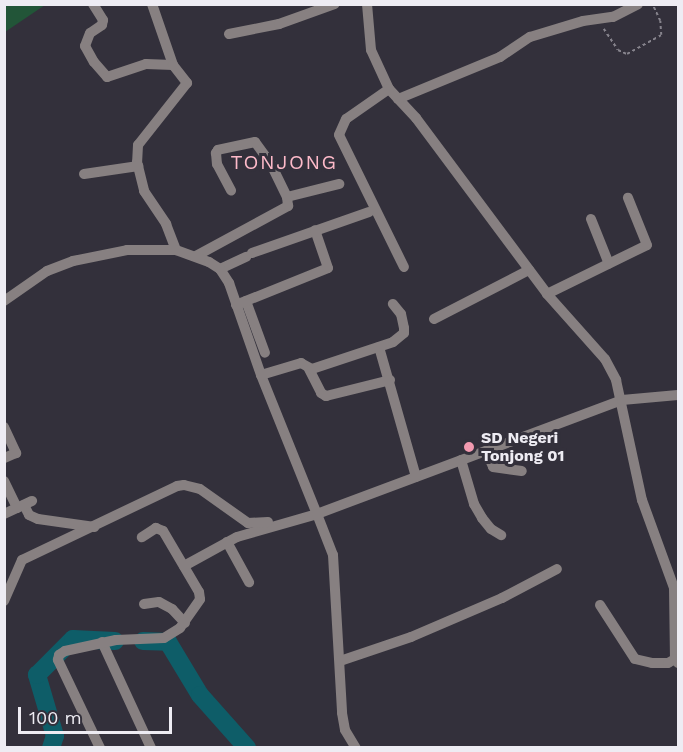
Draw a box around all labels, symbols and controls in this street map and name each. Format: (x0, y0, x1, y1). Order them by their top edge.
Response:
district label: TONJONG (230, 150, 338, 174)
place label: SD Negeri Tonjong 01 (481, 428, 564, 466)
marker: SD Negeri Tonjong 01 (462, 440, 476, 454)
scale bar (21, 695, 176, 733)
text: 100 m (29, 707, 82, 728)

